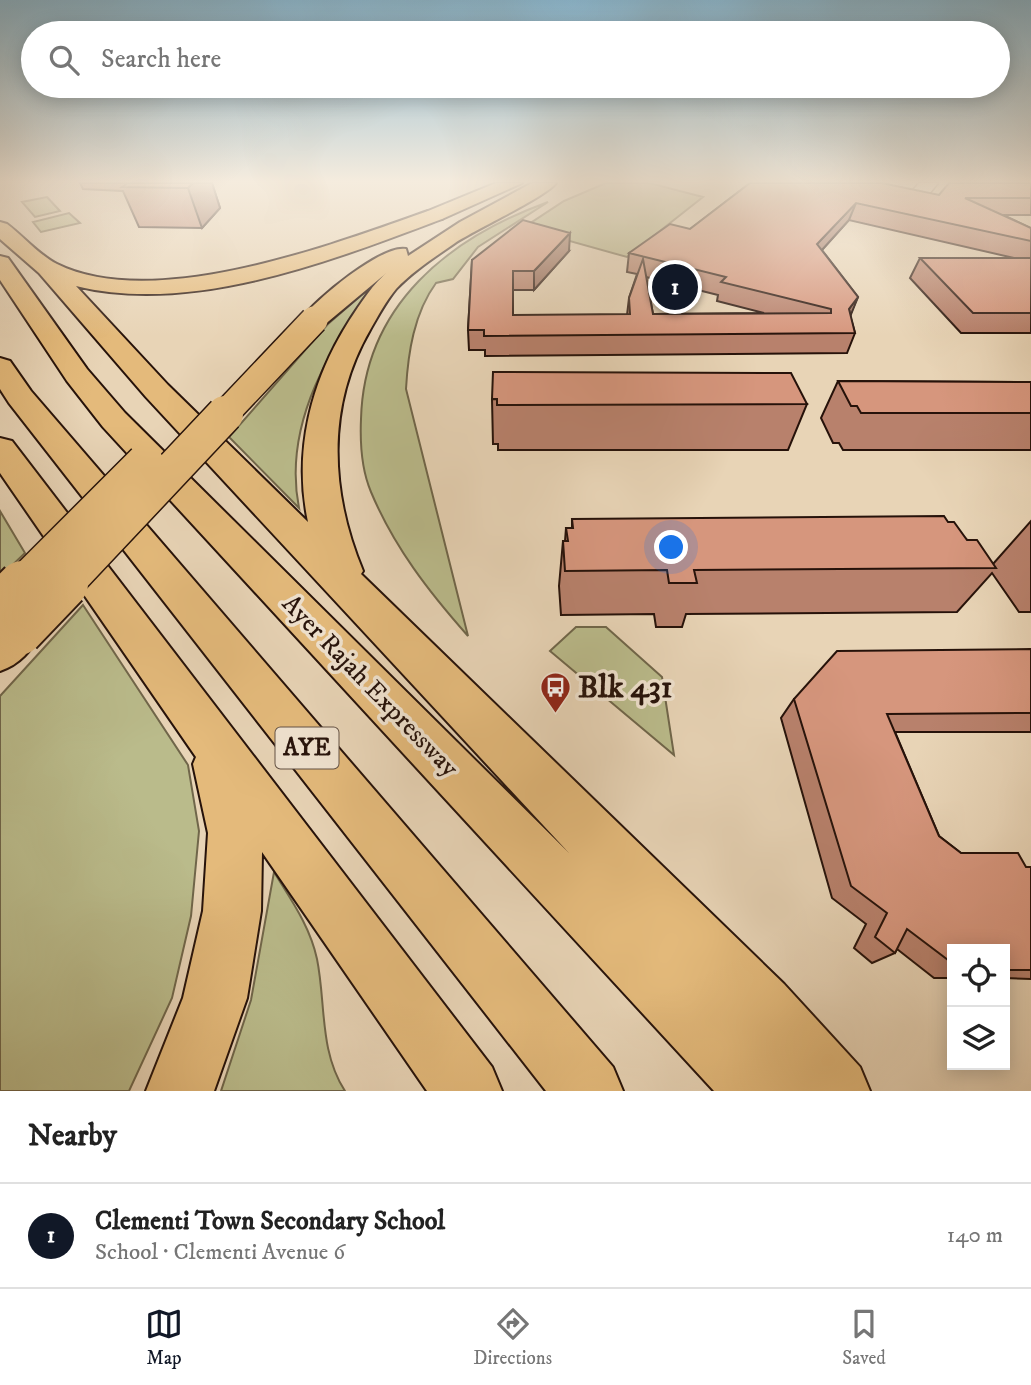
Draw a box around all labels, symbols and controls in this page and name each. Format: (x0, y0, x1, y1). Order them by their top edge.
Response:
search box (21, 21, 1010, 98)
icon: search (45, 41, 83, 79)
text: Search here (101, 43, 221, 76)
pin: 1 (652, 261, 698, 313)
your location (654, 530, 688, 564)
street label: Ayer Rajah Expressway (274, 588, 466, 785)
place label: Blk 431 (578, 668, 673, 708)
bus stop icon: Blk 431 (538, 671, 572, 715)
road number: AYE (276, 728, 338, 768)
map controls (947, 944, 1010, 1070)
button: locate (947, 944, 1010, 1007)
button: layers (947, 1007, 1010, 1070)
text: Nearby (28, 1118, 117, 1155)
text: Clementi Town Secondary School (95, 1205, 445, 1238)
text: 1 (47, 1221, 55, 1250)
text: 140 m (947, 1221, 1003, 1250)
text: School · Clementi Avenue 6 (95, 1238, 345, 1267)
tab: Map (145, 1305, 183, 1370)
tab: Directions (473, 1305, 552, 1370)
tab: Saved (842, 1305, 886, 1370)

